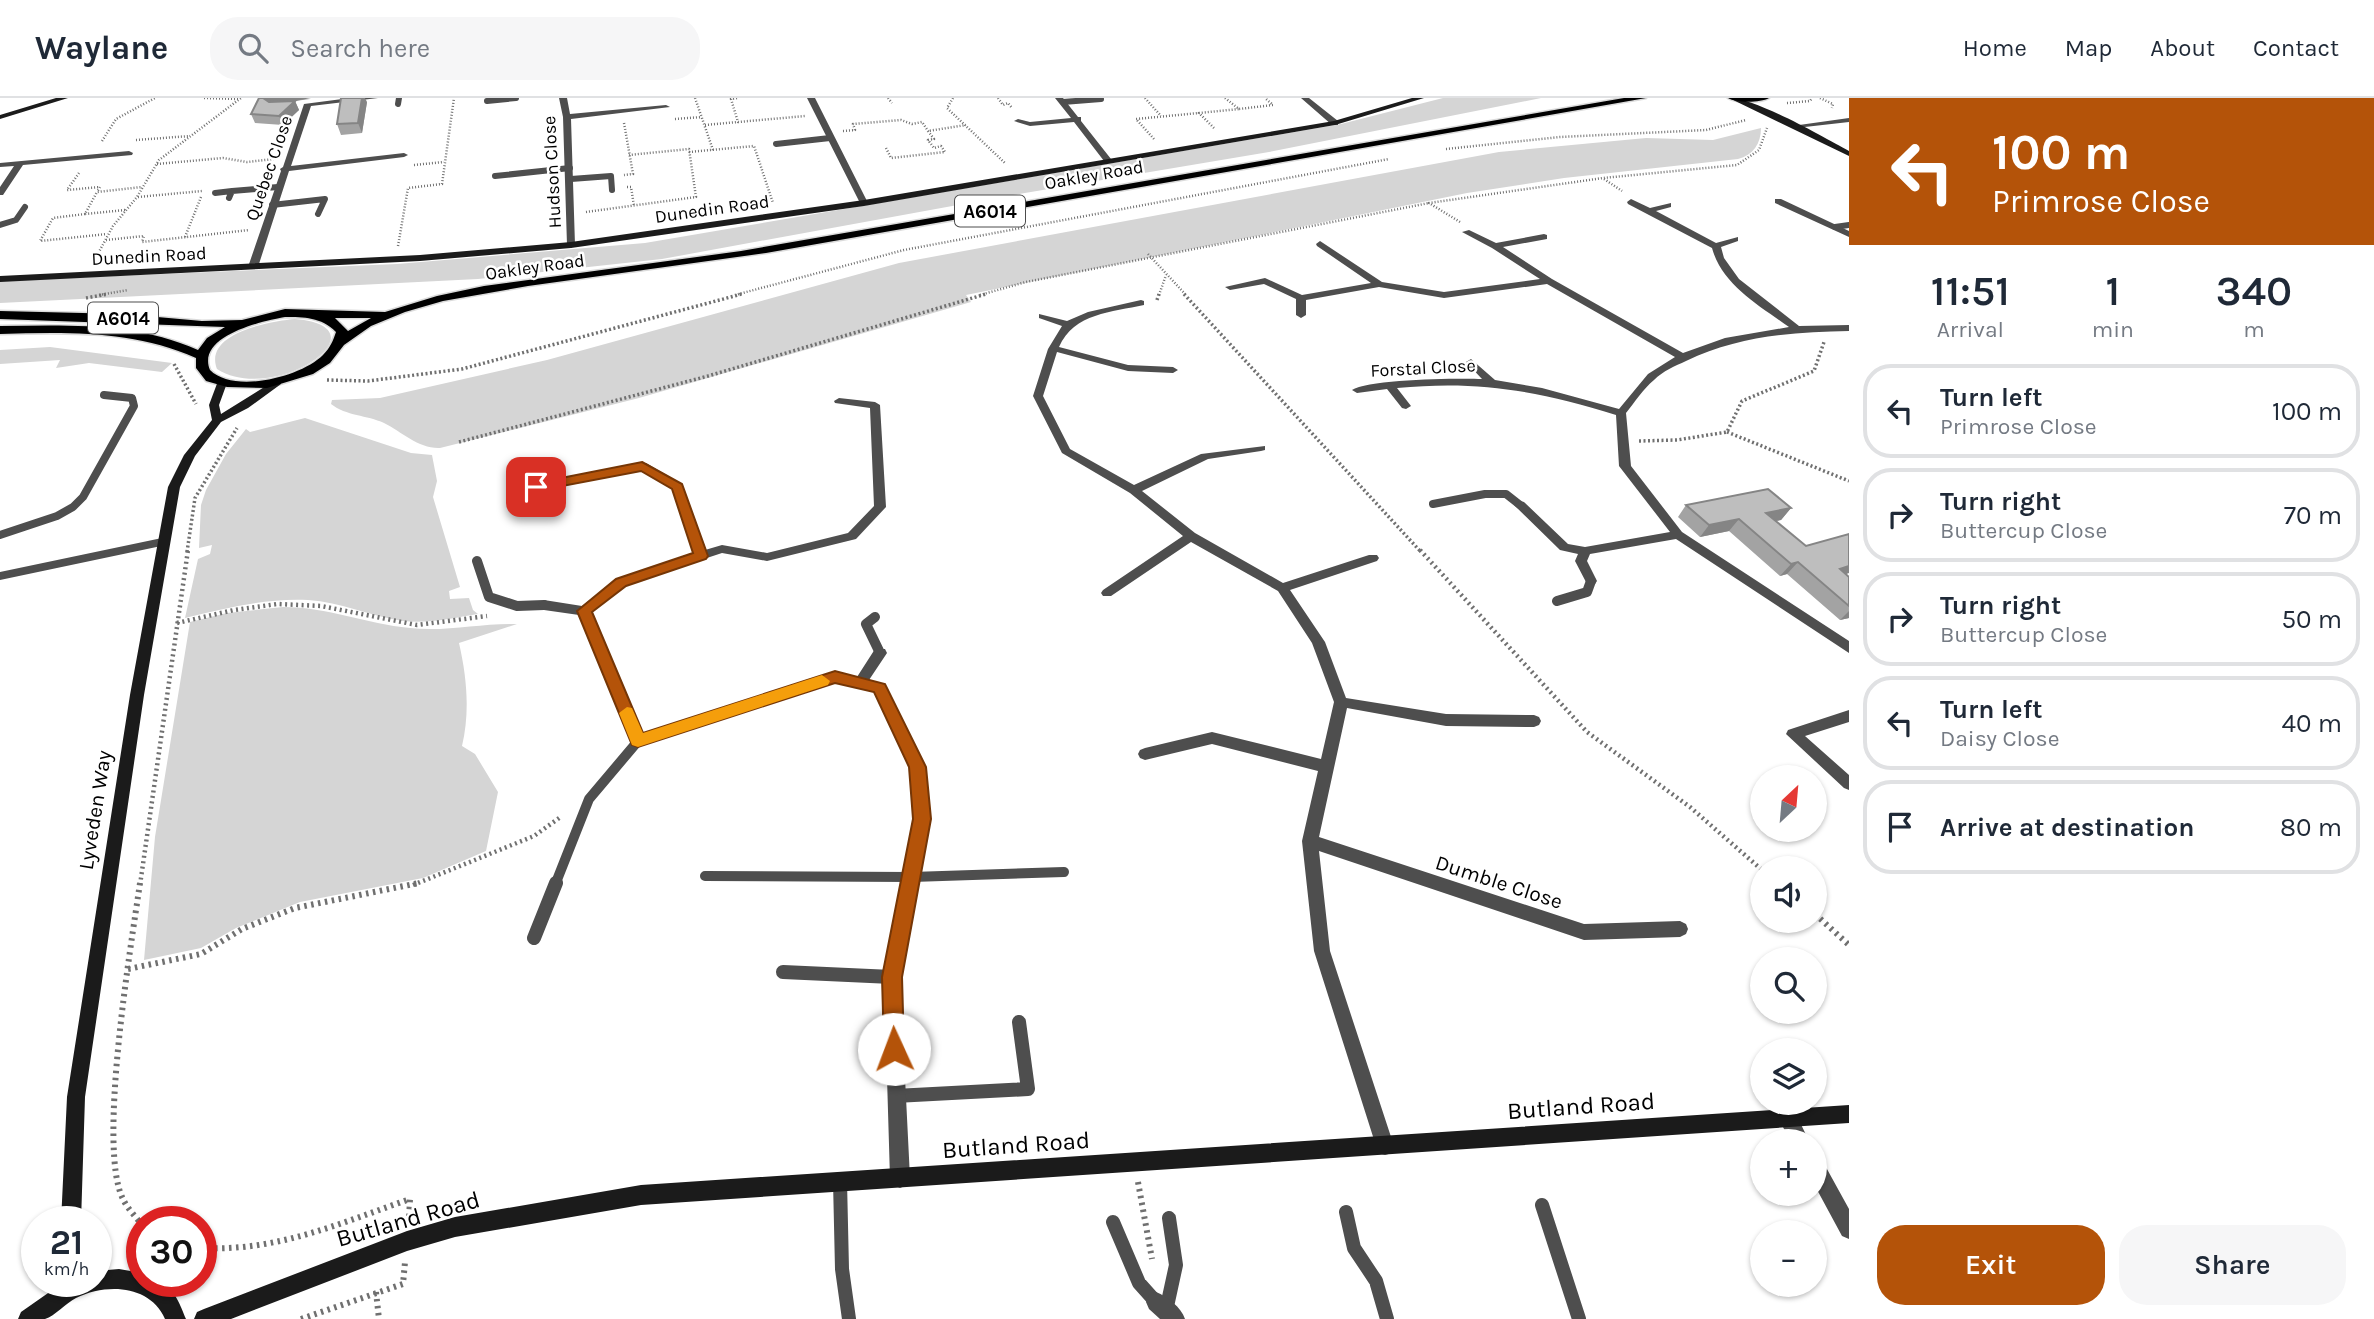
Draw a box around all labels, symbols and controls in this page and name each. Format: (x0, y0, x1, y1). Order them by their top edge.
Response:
search box (210, 17, 700, 80)
text: Waylane (35, 29, 168, 67)
icon: search (234, 29, 272, 67)
text: Search here (290, 33, 430, 64)
text: Home (1963, 34, 2027, 62)
text: Map (2065, 34, 2112, 62)
text: About (2150, 34, 2215, 62)
text: Contact (2253, 34, 2339, 62)
street label: Quebec Close (241, 112, 297, 224)
street label: Hudson Close (538, 115, 566, 229)
text: 100 m (1992, 124, 2130, 181)
icon: left (1877, 126, 1968, 217)
street label: Oakley Road (1043, 155, 1145, 195)
text: Primrose Close (1992, 183, 2210, 220)
street label: Dunedin Road (653, 190, 771, 228)
road number: A6014 (955, 195, 1025, 226)
street label: Dunedin Road (91, 242, 207, 270)
street label: Oakley Road (484, 249, 586, 285)
text: 11:51 (1931, 266, 2010, 316)
text: 1 (2105, 266, 2120, 316)
text: 340 (2216, 266, 2292, 316)
road number: A6014 (88, 302, 158, 333)
text: Arrival (1937, 316, 2004, 343)
text: min (2092, 316, 2134, 343)
text: m (2243, 316, 2265, 343)
street label: Forstal Close (1370, 354, 1476, 382)
text: Turn left (1940, 382, 2042, 413)
icon: left (1881, 392, 1919, 430)
text: 100 m (2272, 396, 2342, 427)
text: Primrose Close (1940, 413, 2097, 440)
pin (506, 457, 566, 517)
icon: arrive (517, 468, 555, 506)
text: Turn right (1940, 486, 2061, 517)
icon: right (1881, 496, 1919, 534)
text: 70 m (2284, 500, 2342, 531)
text: Buttercup Close (1940, 517, 2107, 544)
text: Turn right (1940, 590, 2061, 621)
icon: right (1881, 600, 1919, 638)
text: 50 m (2281, 604, 2342, 635)
text: Buttercup Close (1940, 621, 2107, 648)
text: Turn left (1940, 694, 2042, 725)
icon: left (1881, 704, 1919, 742)
text: 40 m (2282, 708, 2342, 739)
text: Daisy Close (1940, 725, 2060, 752)
street label: Lyveden Way (74, 748, 116, 871)
north arrow (1750, 765, 1827, 842)
map controls (1750, 765, 1827, 1297)
icon: arrive (1881, 808, 1919, 846)
text: Arrive at destination (1940, 812, 2194, 843)
text: 80 m (2280, 812, 2342, 843)
street label: Dumble Close (1432, 850, 1566, 914)
button: sound (1750, 856, 1827, 933)
button: search (1750, 947, 1827, 1024)
position arrow (857, 1012, 931, 1086)
button: layers (1750, 1038, 1827, 1115)
street label: Butland Road (1506, 1087, 1656, 1125)
street label: Butland Road (941, 1126, 1091, 1164)
button: + (1750, 1129, 1827, 1206)
street label: Butland Road (333, 1185, 483, 1253)
speed limit sign: 30 (126, 1206, 217, 1297)
button: − (1750, 1220, 1827, 1297)
text: 21 (50, 1222, 83, 1263)
button: Exit (1877, 1225, 2105, 1305)
button: Share (2119, 1225, 2346, 1305)
text: km/h (44, 1258, 89, 1280)

